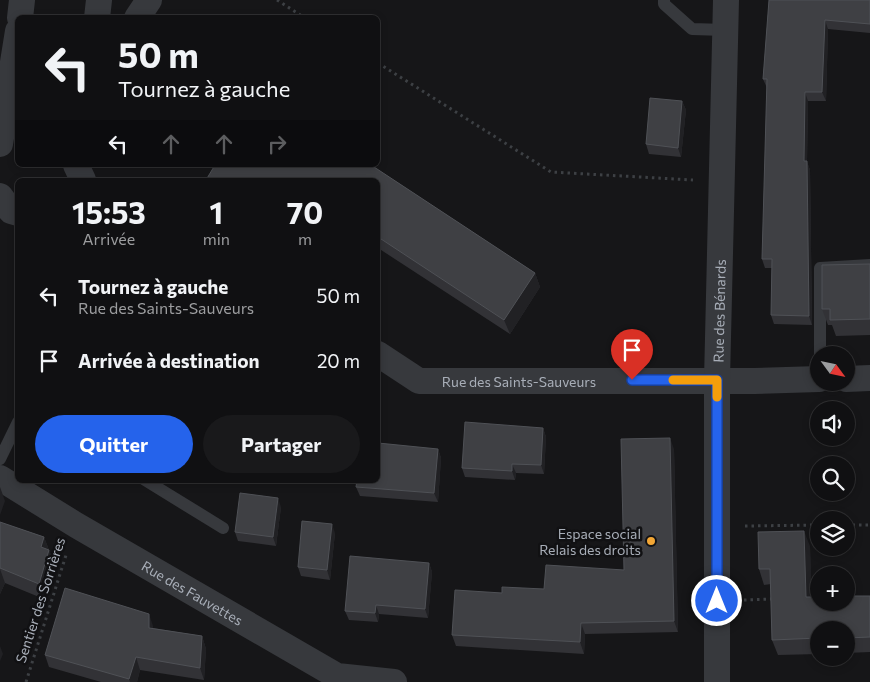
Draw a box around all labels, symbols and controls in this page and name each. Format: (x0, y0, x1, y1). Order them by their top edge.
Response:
text: 50 m (118, 32, 199, 75)
icon: left (35, 35, 100, 100)
text: Tournez à gauche (118, 75, 290, 102)
icon: left (104, 130, 132, 158)
icon: ahead (157, 130, 185, 158)
icon: ahead (210, 130, 238, 158)
icon: right (263, 130, 291, 158)
text: 15:53 (72, 193, 146, 230)
text: 1 (210, 193, 223, 230)
text: 70 (287, 193, 323, 230)
text: Arrivée (82, 229, 135, 248)
text: min (203, 229, 230, 248)
text: m (298, 229, 312, 248)
street label: Rue des Bénards (709, 259, 728, 363)
text: Tournez à gauche (78, 275, 228, 298)
icon: left (35, 282, 63, 310)
text: 50 m (316, 284, 360, 307)
text: Rue des Saints-Sauveurs (78, 298, 254, 317)
pin (611, 329, 653, 380)
icon: arrive (618, 336, 646, 364)
north arrow (810, 346, 855, 391)
map controls (810, 346, 855, 666)
icon: arrive (35, 347, 63, 375)
text: Arrivée à destination (78, 349, 260, 372)
text: 20 m (317, 349, 360, 372)
street label: Rue des Saints-Sauveurs (442, 373, 596, 390)
button: sound (810, 401, 855, 446)
button: Quitter (35, 415, 193, 473)
button: Partager (203, 415, 360, 473)
button: search (810, 456, 855, 501)
button: layers (810, 511, 855, 556)
place label: Espace social Relais des droits (539, 525, 641, 558)
street label: Sentier des Sorrières (12, 535, 68, 665)
marker: Espace social Relais des droits (645, 535, 657, 547)
street label: Rue des Fauvettes (139, 557, 246, 628)
button: + (810, 566, 855, 611)
position arrow (690, 574, 742, 626)
button: − (810, 621, 855, 666)

